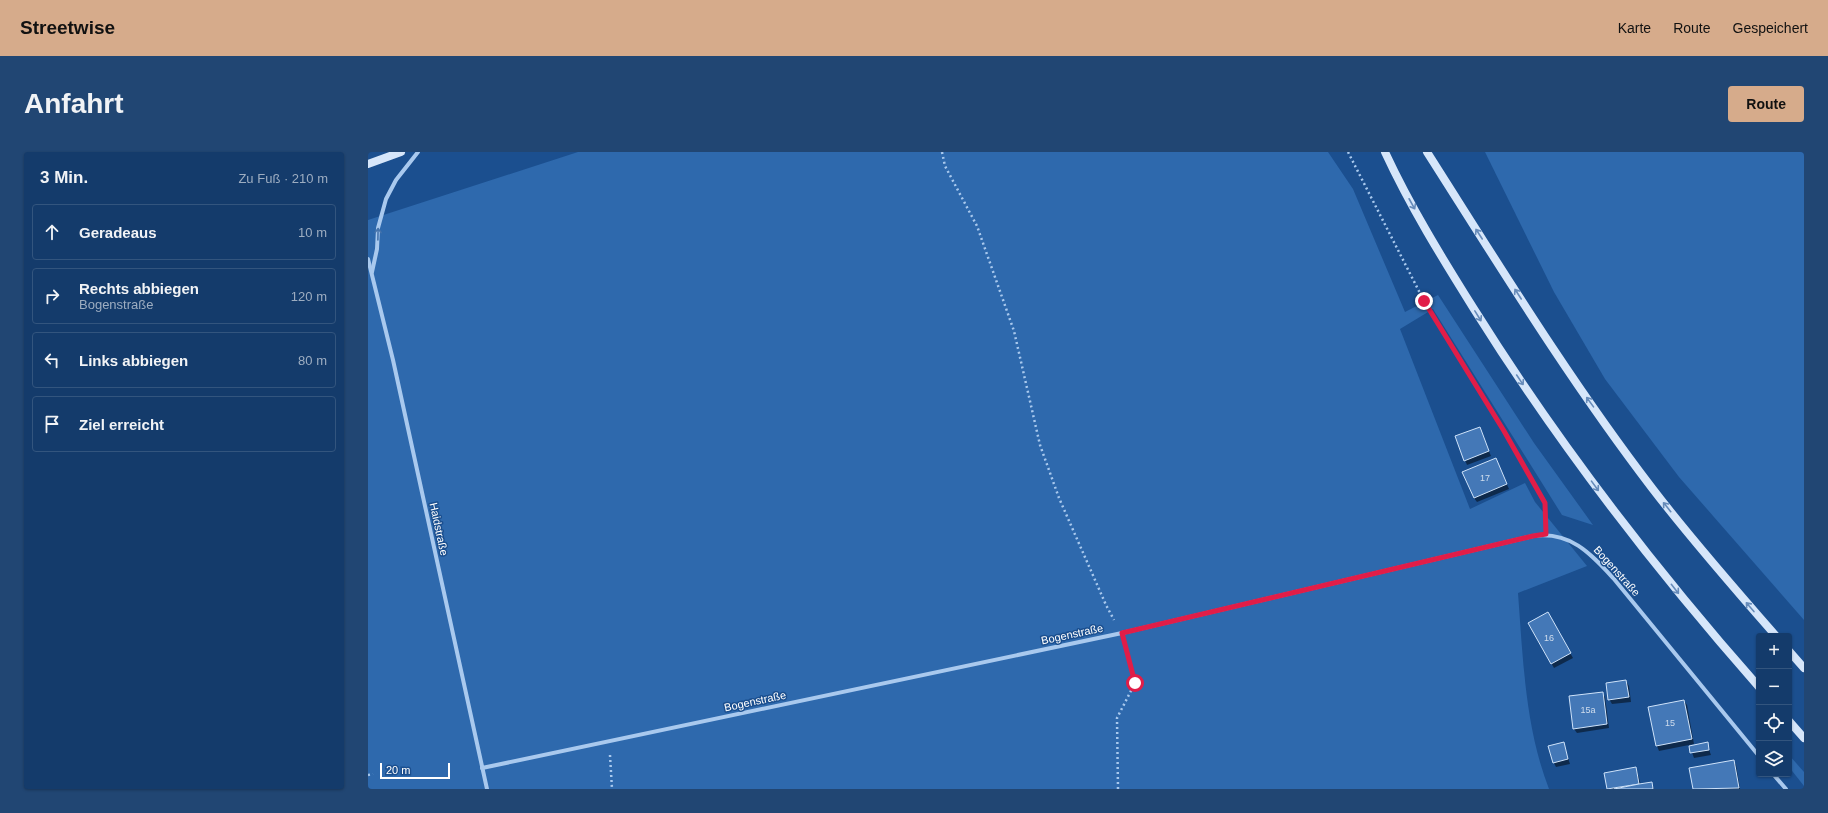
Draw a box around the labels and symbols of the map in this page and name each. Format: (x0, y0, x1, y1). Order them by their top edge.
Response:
one-way arrow (1409, 198, 1416, 210)
one-way arrow (374, 228, 382, 241)
one-way arrow (1475, 229, 1483, 240)
one-way arrow (1514, 289, 1522, 300)
route end (1415, 292, 1433, 310)
one-way arrow (1475, 310, 1483, 322)
one-way arrow (1516, 375, 1524, 386)
one-way arrow (1586, 397, 1594, 408)
house number: 17 (1480, 473, 1490, 483)
one-way arrow (1591, 481, 1600, 492)
street label: Haidstraße (428, 501, 450, 557)
one-way arrow (1663, 501, 1672, 512)
street label: Bogenstraße (1591, 544, 1643, 598)
one-way arrow (1671, 584, 1679, 595)
one-way arrow (1746, 601, 1755, 612)
street label: Bogenstraße (1040, 622, 1104, 646)
house number: 16 (1544, 633, 1554, 643)
route start (1126, 674, 1144, 692)
street label: Bogenstraße (723, 689, 787, 713)
house number: 15a (1580, 705, 1596, 715)
house number: 15 (1665, 718, 1675, 728)
scale bar (380, 761, 450, 780)

